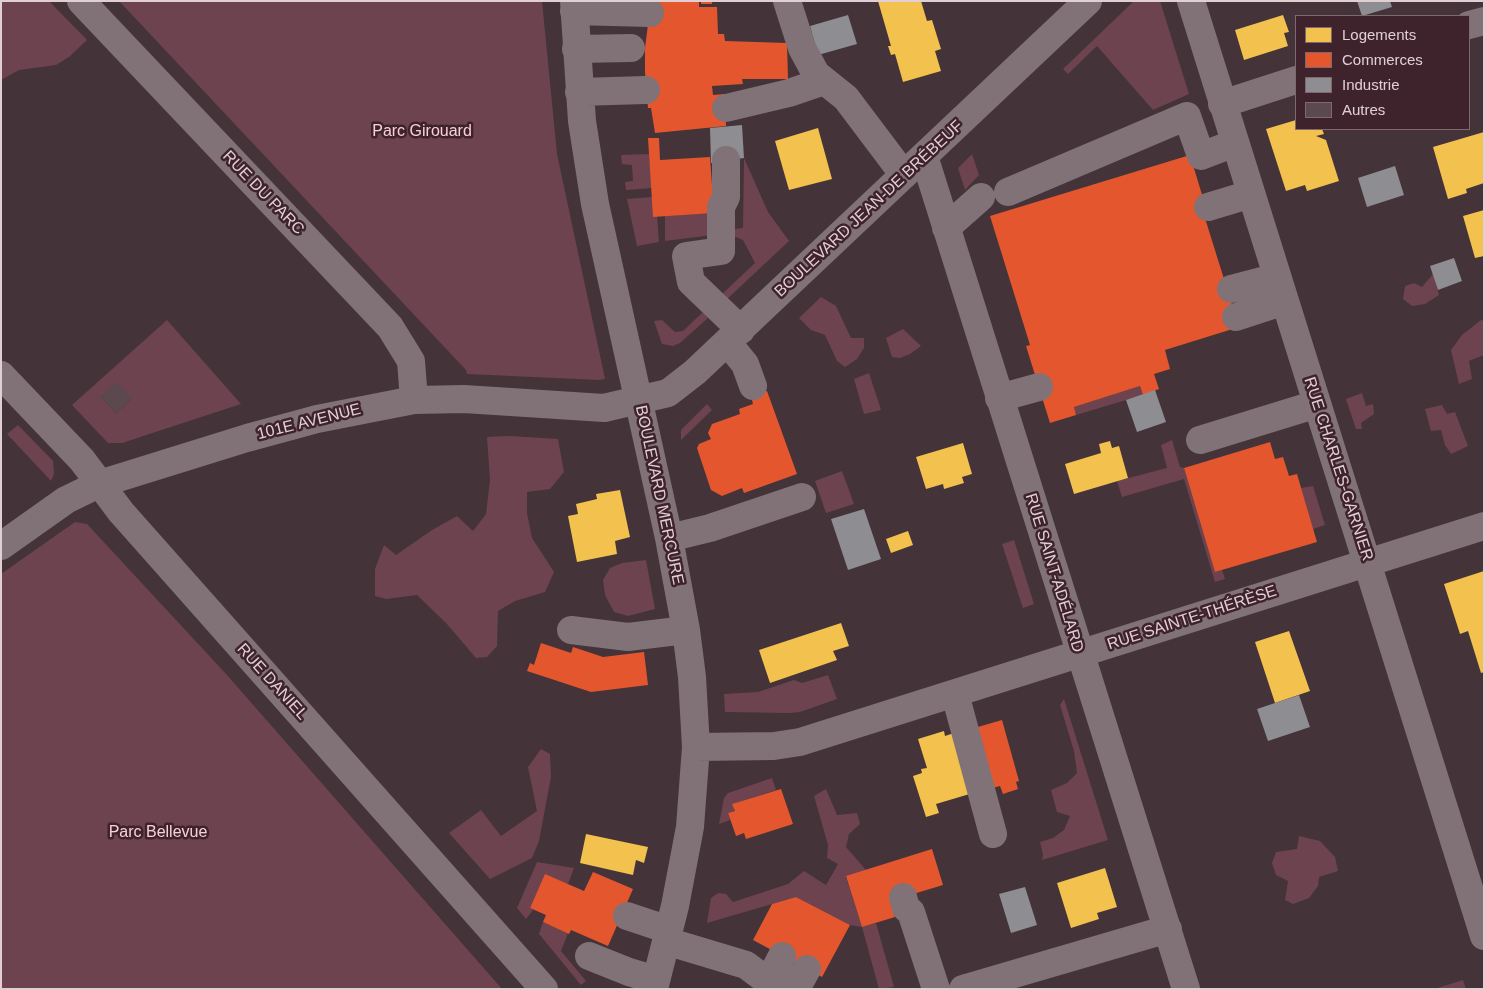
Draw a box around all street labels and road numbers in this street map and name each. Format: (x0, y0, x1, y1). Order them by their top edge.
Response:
street label: BOULEVARD JEAN-DE BRÉBEUF (771, 117, 967, 301)
street label: RUE DU PARC (218, 147, 308, 239)
street label: RUE CHARLES-GARNIER (1299, 375, 1377, 563)
street label: 101E AVENUE (255, 400, 363, 444)
street label: BOULEVARD MERCURE (631, 404, 687, 586)
street label: RUE SAINT-ADÉLARD (1021, 491, 1087, 655)
street label: RUE SAINTE-THÉRÈSE (1105, 582, 1279, 654)
street label: RUE DANIEL (233, 640, 311, 724)

